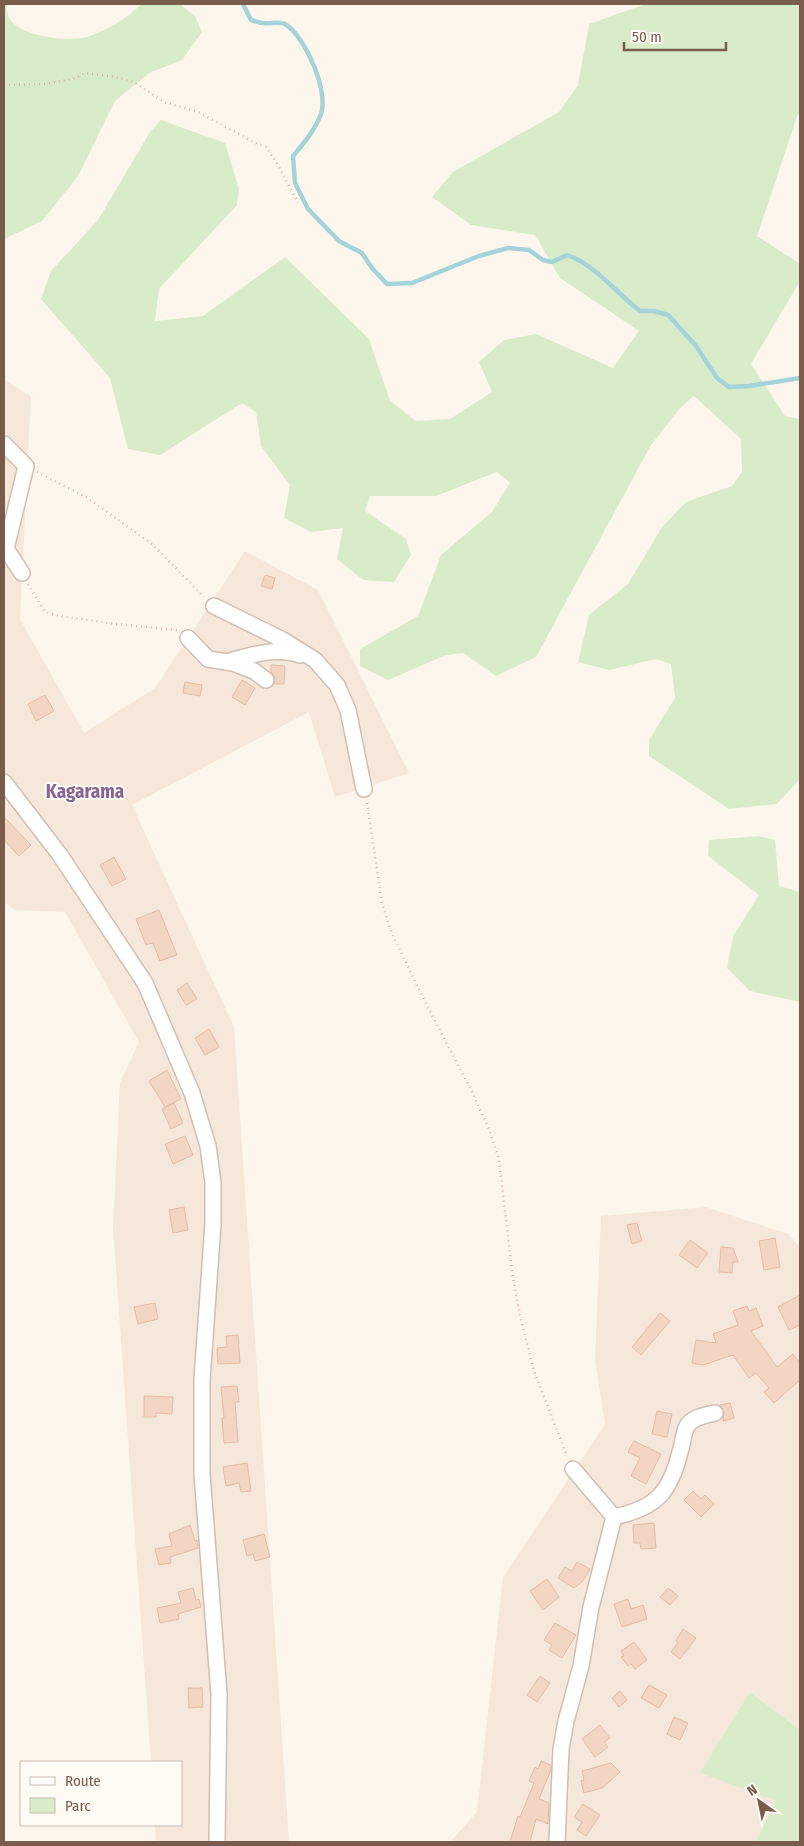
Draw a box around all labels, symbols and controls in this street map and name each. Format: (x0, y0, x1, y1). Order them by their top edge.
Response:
scale bar (624, 20, 726, 52)
text: 50 m (632, 28, 662, 46)
district label: Kagarama (46, 780, 124, 803)
legend (20, 1761, 182, 1826)
text: Route (65, 1772, 101, 1790)
north arrow (734, 1776, 784, 1826)
text: N (744, 1781, 760, 1800)
text: Parc (65, 1797, 91, 1815)

